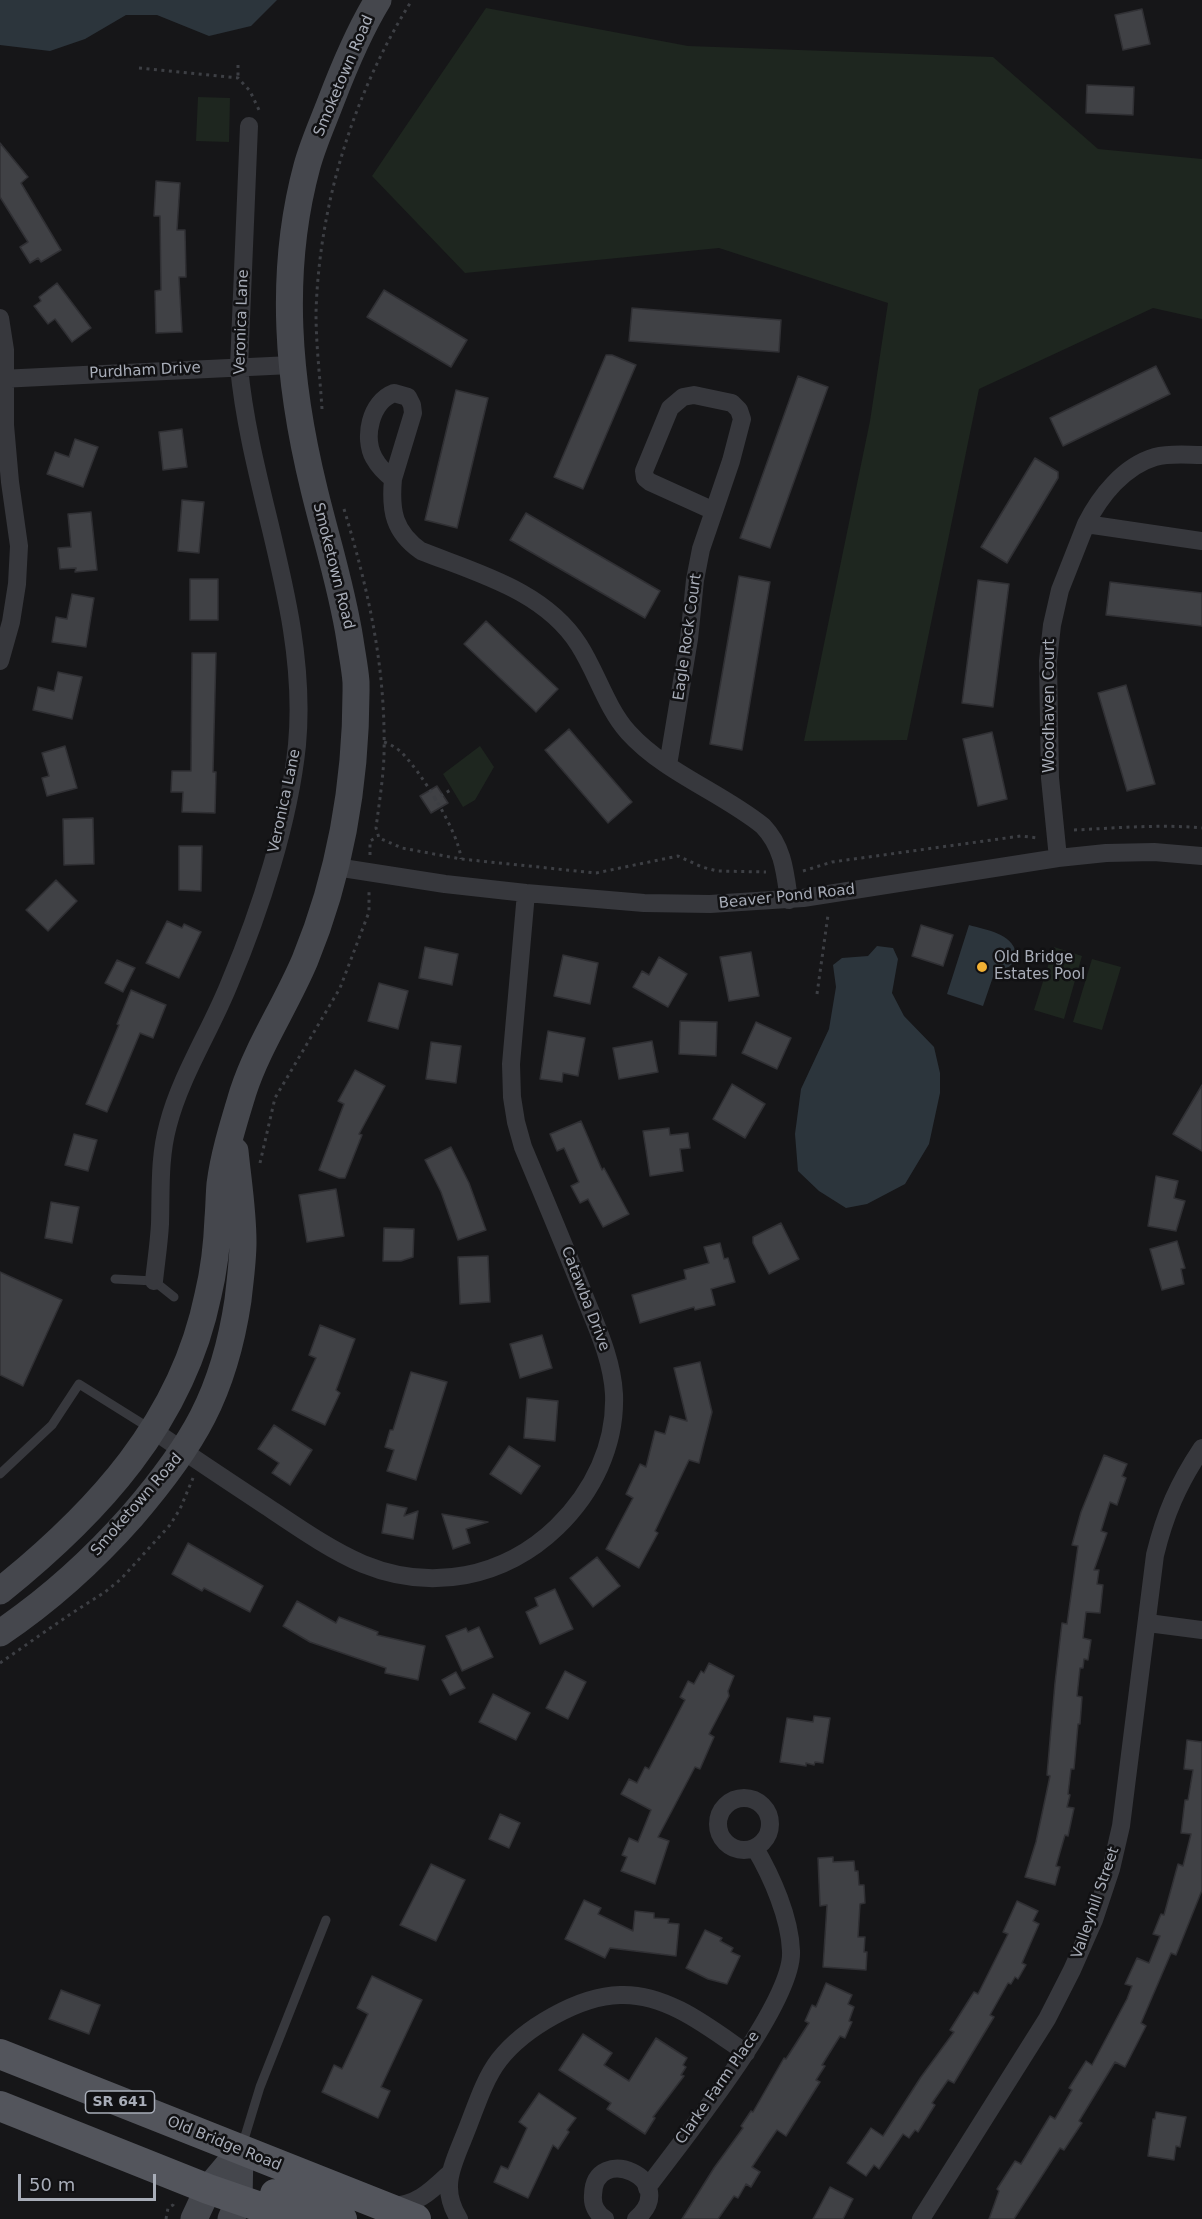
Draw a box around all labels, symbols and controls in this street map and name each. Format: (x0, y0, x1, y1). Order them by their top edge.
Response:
street label: Smoketown Road (310, 13, 378, 139)
street label: Veronica Lane (231, 269, 253, 375)
street label: Purdham Drive (89, 359, 201, 383)
street label: Smoketown Road (309, 501, 357, 631)
street label: Eagle Rock Court (670, 572, 706, 702)
street label: Woodhaven Court (1041, 639, 1059, 773)
street label: Veronica Lane (265, 748, 305, 854)
street label: Beaver Pond Road (718, 881, 856, 913)
place label: Old Bridge Estates Pool (994, 949, 1085, 984)
marker: Old Bridge Estates Pool (975, 960, 989, 974)
street label: Catawba Drive (557, 1244, 613, 1354)
street label: Smoketown Road (88, 1450, 186, 1560)
street label: Valleyhill Street (1068, 1845, 1124, 1961)
street label: Clarke Farm Place (672, 2028, 764, 2148)
road number: SR 641 (86, 2091, 154, 2113)
street label: Old Bridge Road (164, 2113, 284, 2175)
scale bar (21, 2162, 159, 2200)
text: 50 m (29, 2174, 75, 2195)

